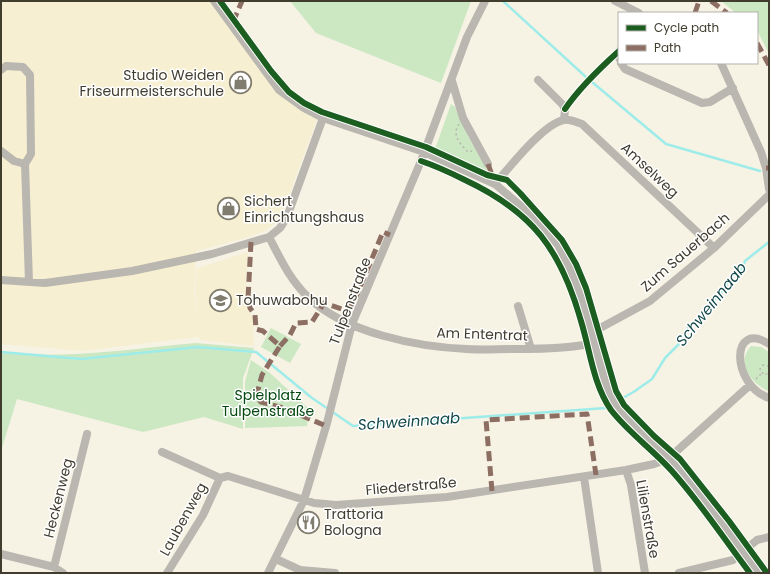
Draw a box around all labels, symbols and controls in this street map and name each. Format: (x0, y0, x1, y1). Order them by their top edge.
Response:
legend (618, 12, 758, 64)
text: Cycle path (654, 19, 719, 36)
text: Path (654, 39, 681, 56)
place label: Studio Weiden Friseurmeisterschule (79, 65, 224, 101)
shop icon: Studio Weiden Friseurmeisterschule (227, 70, 253, 96)
street label: Amselweg (617, 138, 683, 202)
place label: Sichert Einrichtungshaus (244, 191, 364, 227)
shop icon: Sichert Einrichtungshaus (216, 196, 242, 222)
street label: Zum Sauerbach (636, 208, 734, 296)
street label: Tulpenstraße (324, 254, 376, 348)
water label: Schweinnaab (671, 258, 751, 350)
school or university icon: Tohuwabohu (208, 287, 234, 313)
place label: Tohuwabohu (236, 290, 328, 310)
street label: Am Ententrat (436, 322, 528, 346)
park label: Spielplatz Tulpenstraße (222, 385, 315, 421)
water label: Schweinnaab (357, 407, 461, 435)
street label: Heckenweg (38, 456, 78, 540)
street label: Fliederstraße (365, 472, 458, 500)
street label: Lilienstraße (631, 478, 665, 560)
street label: Laubenweg (155, 479, 211, 559)
place label: Trattoria Bologna (324, 504, 384, 540)
restaurant icon: Trattoria Bologna (296, 509, 322, 535)

